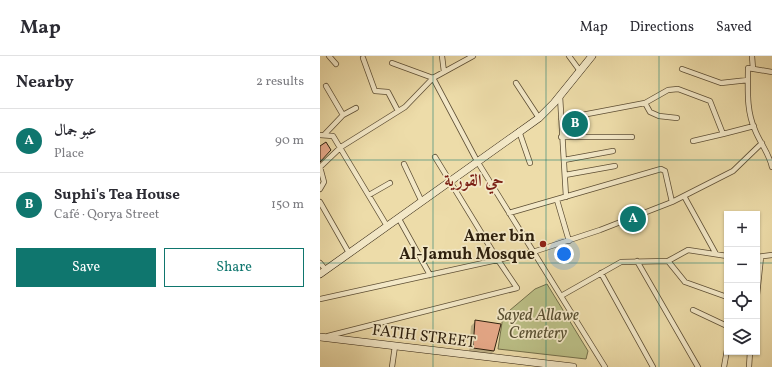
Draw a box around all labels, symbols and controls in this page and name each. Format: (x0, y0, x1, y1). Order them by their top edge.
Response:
text: Map (20, 15, 61, 41)
text: Map (580, 18, 608, 37)
text: Directions (630, 18, 694, 37)
text: Saved (716, 18, 752, 37)
text: Nearby (16, 71, 74, 94)
text: 2 results (256, 73, 304, 91)
pin: B (562, 109, 588, 139)
text: عبو جمال (54, 121, 96, 142)
text: A (24, 132, 34, 150)
text: 90 m (275, 132, 304, 150)
text: Place (54, 145, 84, 163)
district label: حي القورية (444, 170, 504, 195)
text: Suphi's Tea House (54, 185, 180, 206)
text: B (25, 196, 33, 214)
text: 150 m (271, 196, 304, 214)
pin: A (620, 204, 646, 234)
text: Café · Qorya Street (54, 206, 159, 224)
map controls (724, 211, 760, 355)
button: + (724, 211, 760, 247)
place label: Amer bin Al-Jamuh Mosque (399, 226, 535, 266)
marker: Amer bin Al-Jamuh Mosque (538, 239, 548, 249)
your location (554, 244, 574, 264)
button: − (724, 247, 760, 283)
button: Save (16, 248, 156, 287)
button: Share (164, 248, 304, 287)
button: locate (724, 283, 760, 319)
park label: Sayed Allawe Cemetery (497, 305, 579, 345)
button: layers (724, 319, 760, 355)
street label: FATIH STREET (371, 320, 477, 354)

